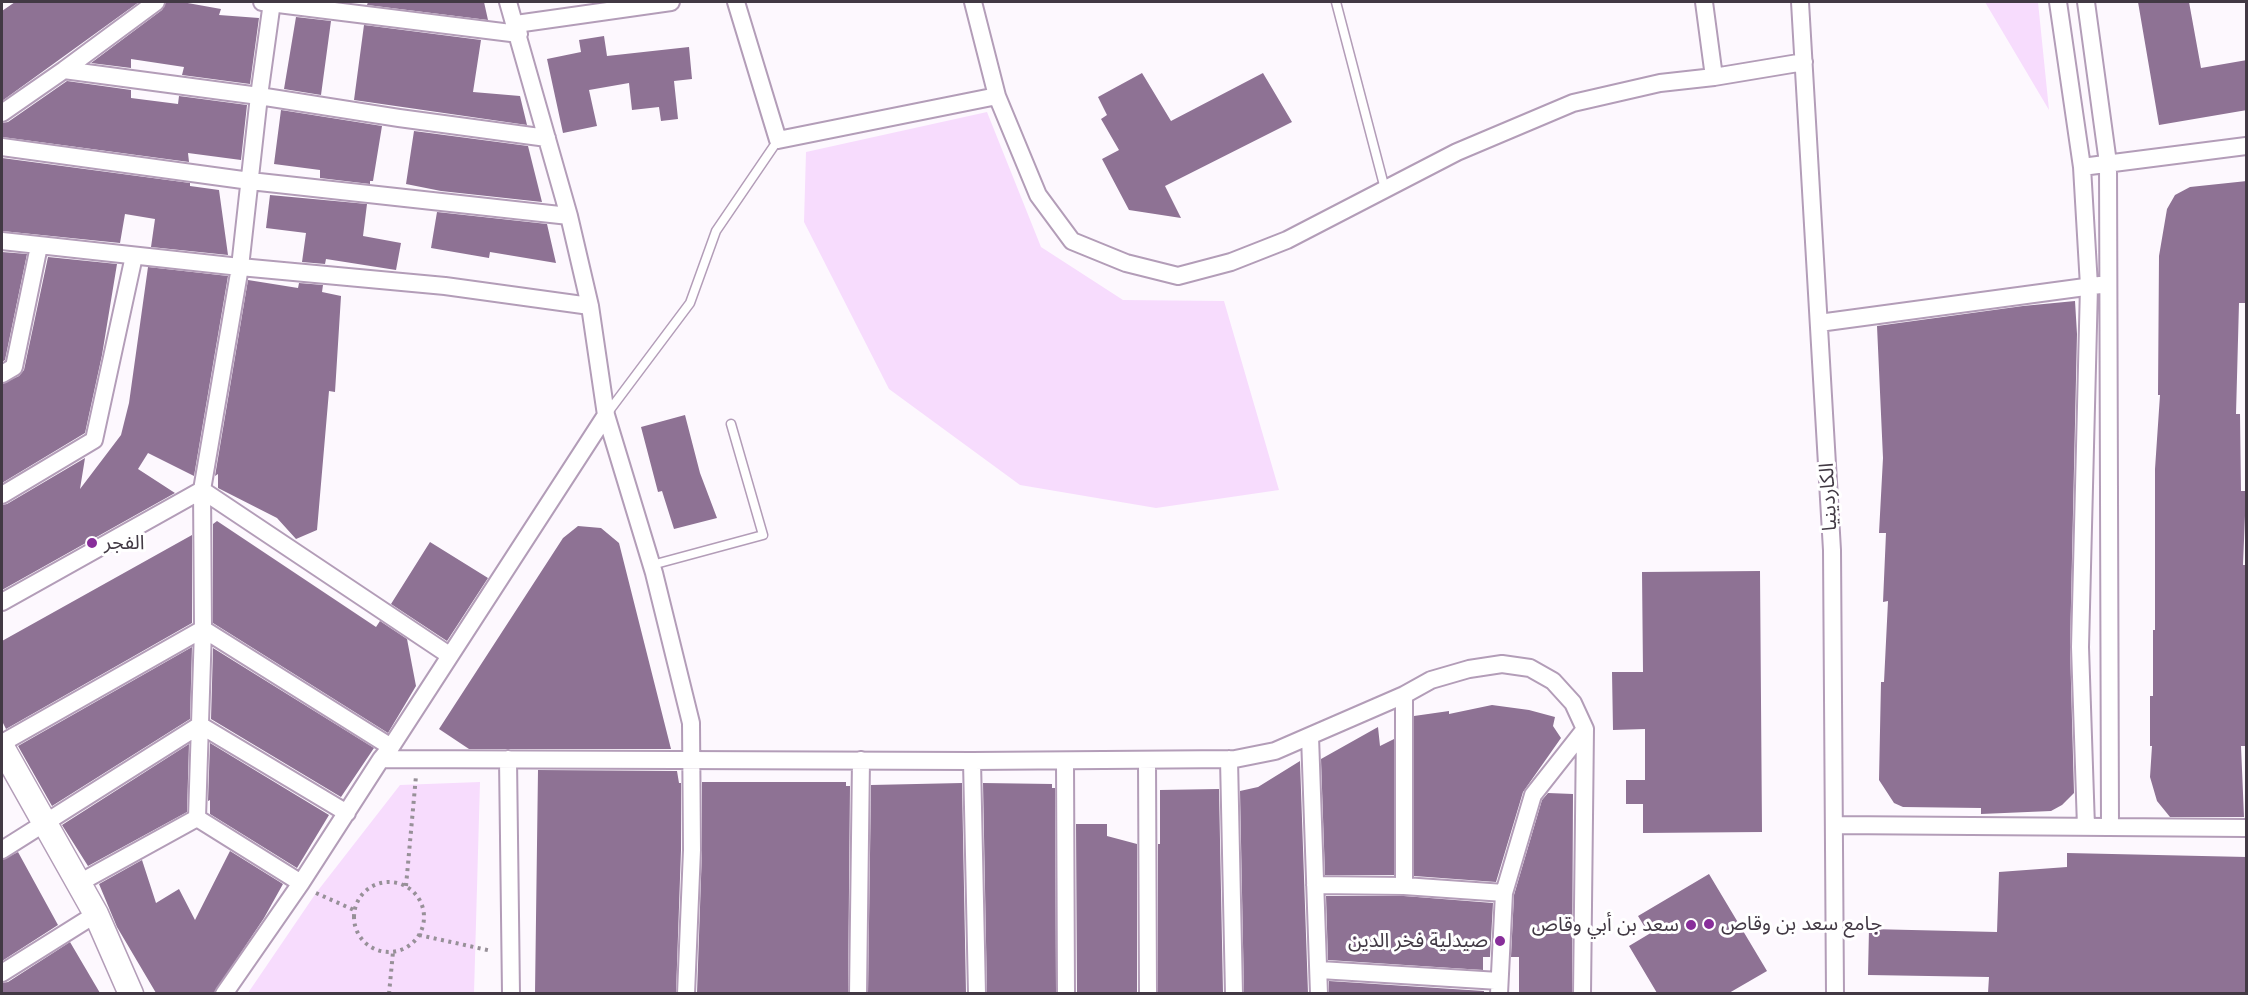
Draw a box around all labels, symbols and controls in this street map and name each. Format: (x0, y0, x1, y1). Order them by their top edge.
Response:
street label: الكاردينيا (1815, 462, 1843, 532)
place label: الفجر (104, 531, 145, 555)
marker: الفجر (85, 536, 99, 550)
place label: جامع سعد بن وقاص (1721, 912, 1882, 936)
place label: سعد بن أبي وقاص (1532, 913, 1679, 937)
marker: جامع سعد بن وقاص (1702, 917, 1716, 931)
marker: سعد بن أبي وقاص (1684, 918, 1698, 932)
place label: صيدلية فخر الدين (1348, 929, 1488, 953)
marker: صيدلية فخر الدين (1493, 934, 1507, 948)

